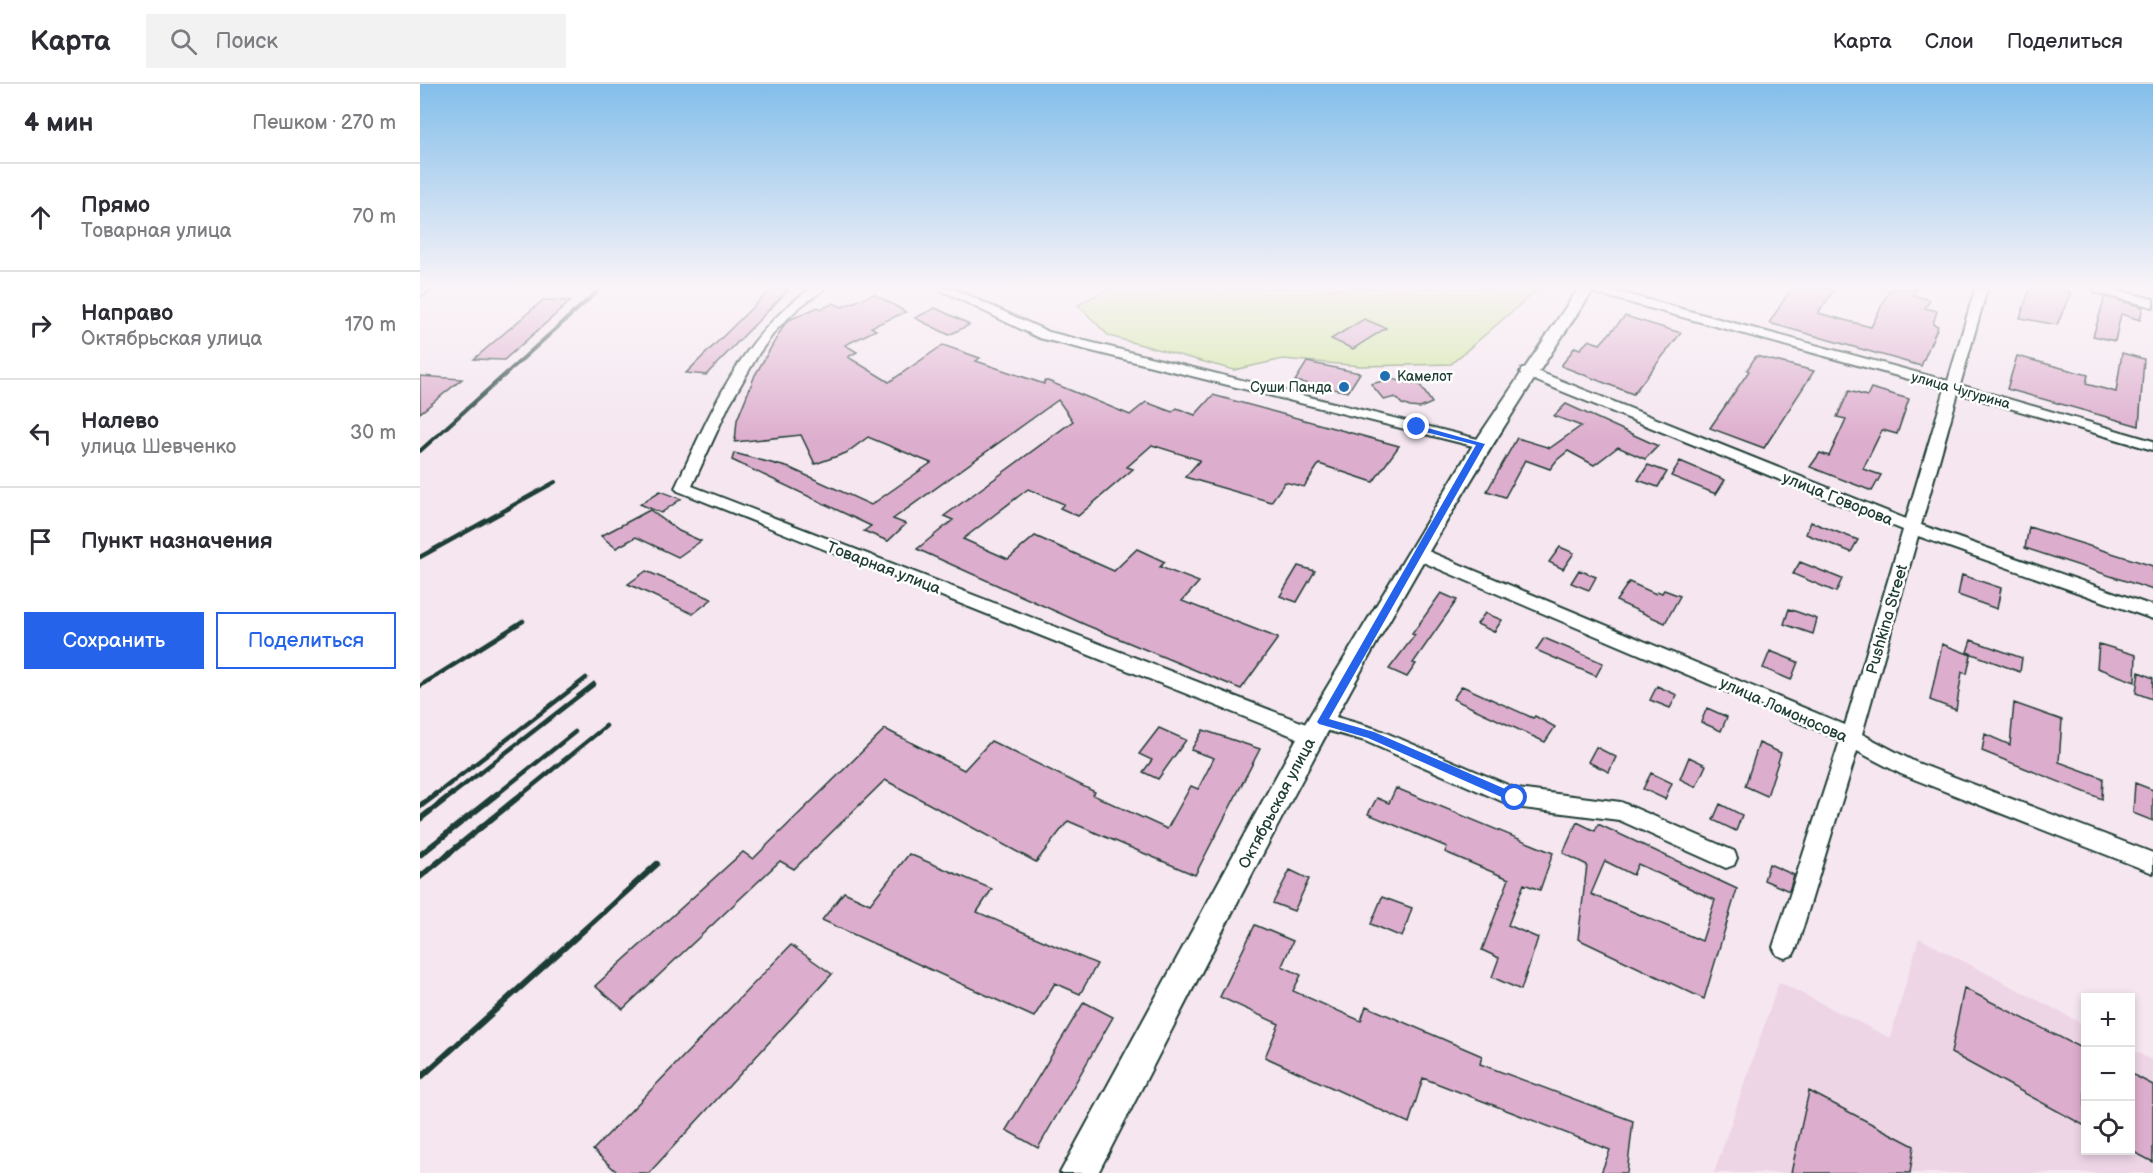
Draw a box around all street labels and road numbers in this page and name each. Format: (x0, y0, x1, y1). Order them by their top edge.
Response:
street label: улица Чугурина (1909, 368, 2013, 413)
street label: улица Говорова (1779, 469, 1896, 530)
street label: Товарная улица (824, 538, 944, 599)
street label: Pushkina Street (1863, 562, 1912, 677)
street label: улица Ломоносова (1717, 674, 1851, 747)
street label: Октябрьская улица (1235, 735, 1320, 872)

